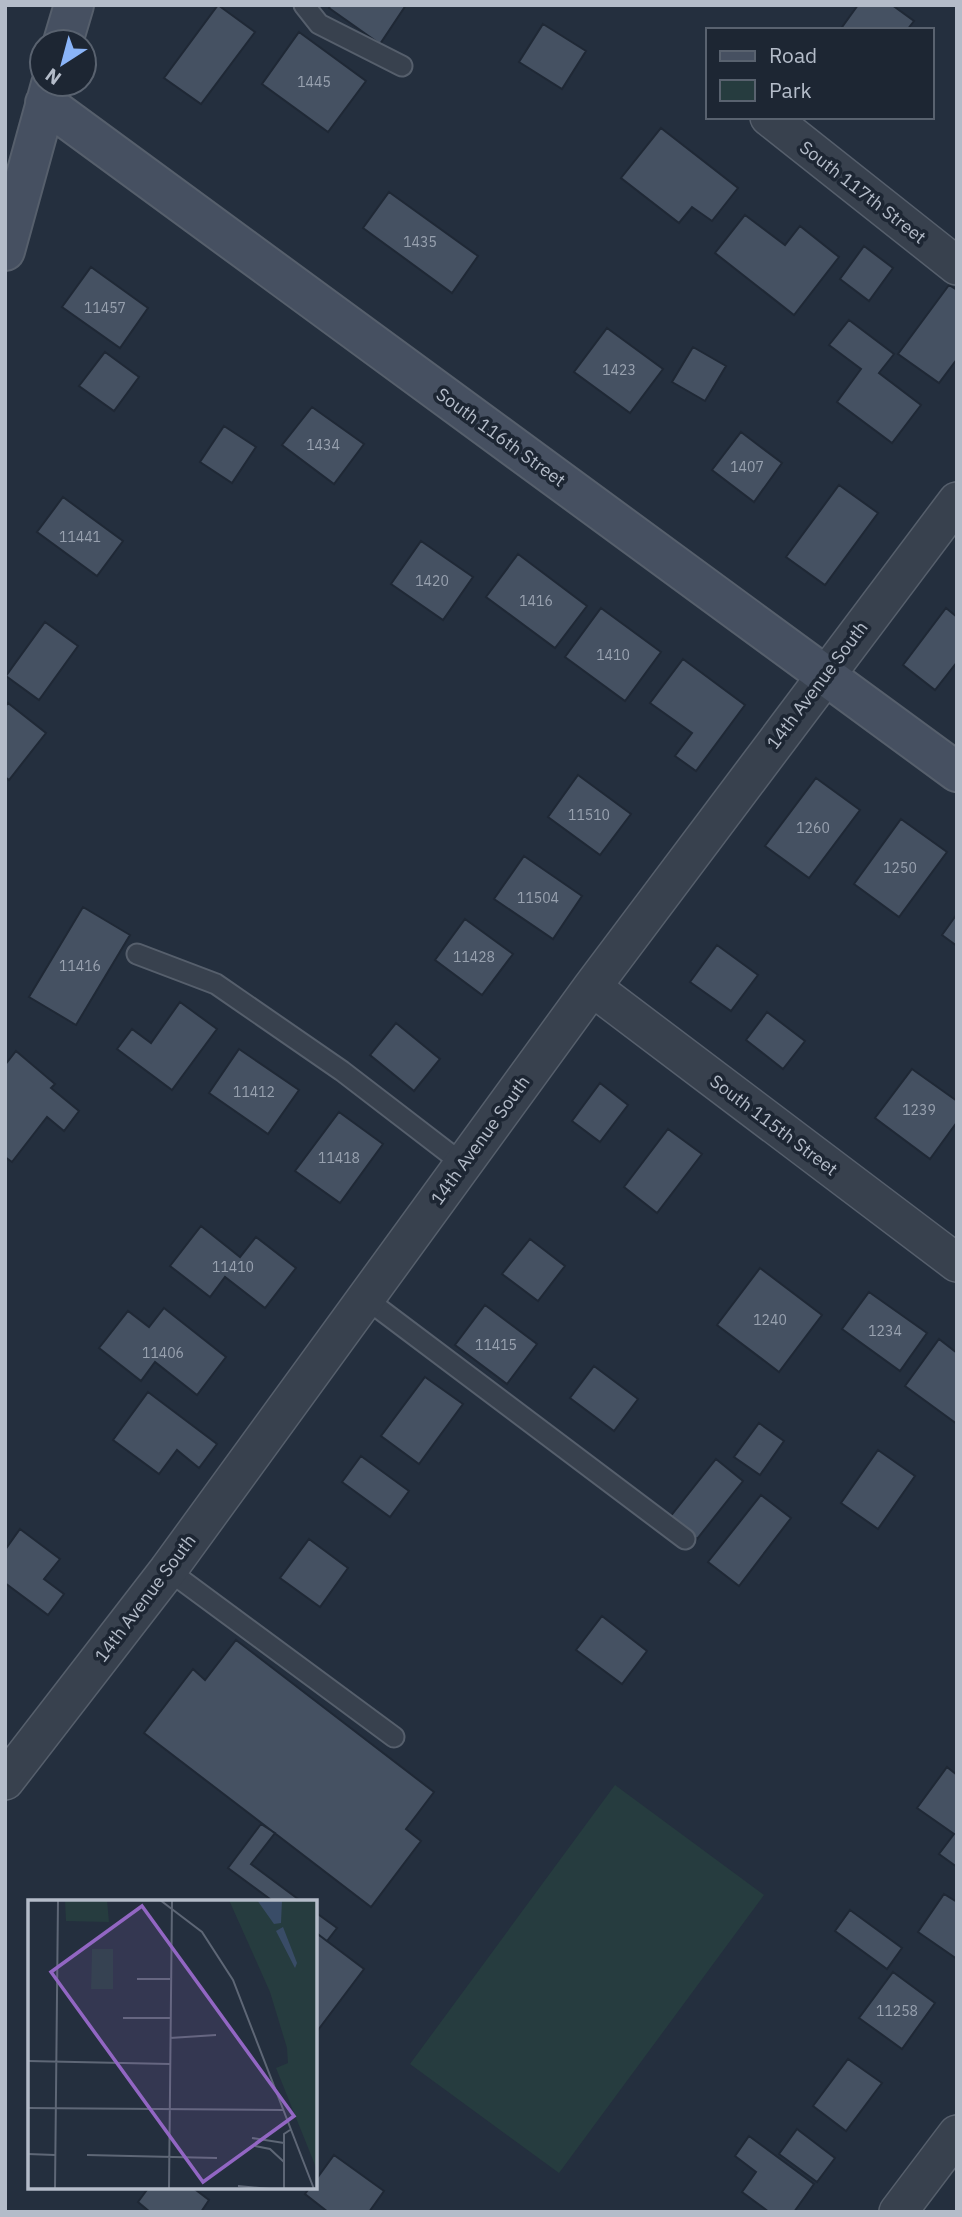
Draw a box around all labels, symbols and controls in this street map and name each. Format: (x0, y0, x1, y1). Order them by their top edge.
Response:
north arrow (28, 28, 98, 98)
legend (706, 28, 934, 119)
text: Road (769, 41, 817, 69)
text: N (40, 63, 66, 91)
house number: 1445 (297, 73, 331, 91)
text: Park (769, 76, 812, 104)
street label: South 117th Street (795, 135, 931, 249)
house number: 1435 (403, 233, 437, 251)
house number: 11457 (84, 299, 126, 317)
house number: 1423 (602, 361, 636, 379)
street label: South 116th Street (432, 382, 570, 492)
house number: 1434 (306, 436, 340, 454)
house number: 1407 (730, 458, 764, 476)
house number: 11441 (59, 528, 101, 546)
house number: 1420 (415, 572, 449, 590)
house number: 1416 (519, 592, 553, 610)
street label: 14th Avenue South (761, 617, 873, 753)
house number: 1410 (596, 646, 630, 664)
house number: 11510 (568, 806, 610, 824)
house number: 1260 (796, 819, 830, 837)
house number: 1250 (883, 859, 917, 877)
house number: 11504 (517, 889, 559, 907)
house number: 11428 (453, 948, 495, 966)
house number: 11416 (59, 957, 101, 975)
street label: South 115th Street (706, 1069, 842, 1181)
street label: 14th Avenue South (425, 1071, 535, 1209)
house number: 11412 (233, 1083, 275, 1101)
house number: 1239 (902, 1101, 936, 1119)
house number: 11418 (318, 1149, 360, 1167)
house number: 11410 (212, 1258, 254, 1276)
house number: 1240 (753, 1311, 787, 1329)
house number: 1234 (868, 1322, 902, 1340)
house number: 11415 (475, 1336, 517, 1354)
house number: 11406 (142, 1344, 184, 1362)
street label: 14th Avenue South (89, 1530, 201, 1666)
inset map (28, 1900, 317, 2189)
house number: 11258 (876, 2002, 918, 2020)

